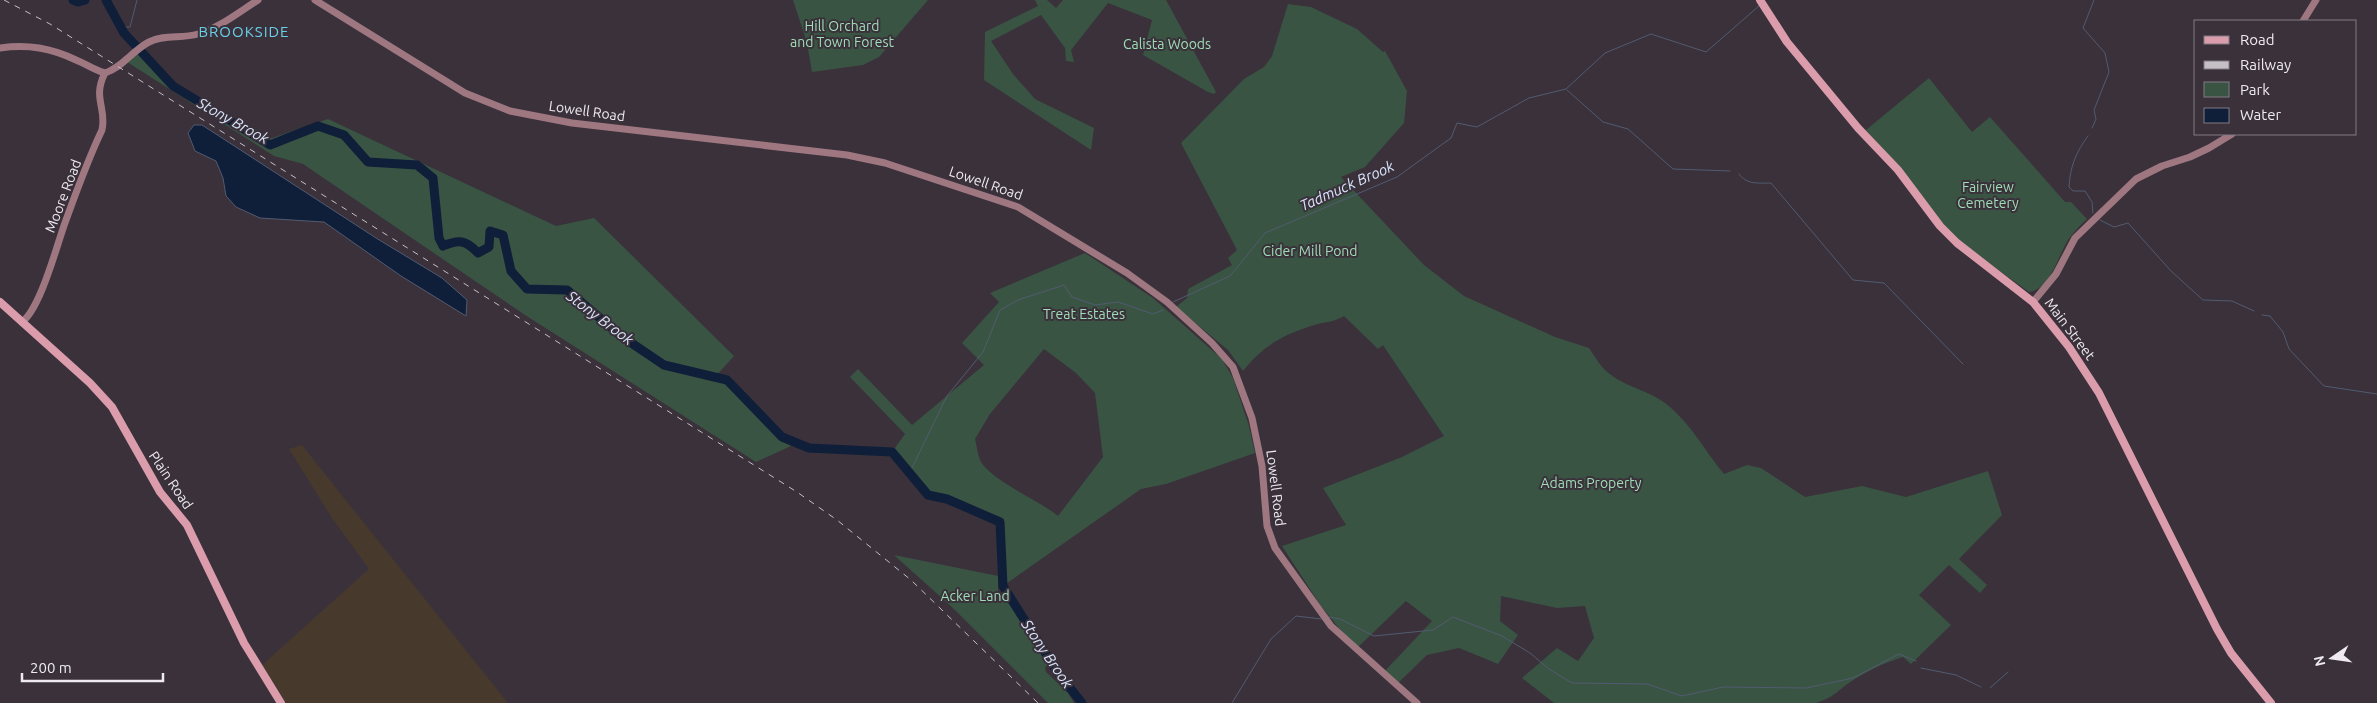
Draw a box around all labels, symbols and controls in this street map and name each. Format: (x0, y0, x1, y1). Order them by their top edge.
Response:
park label: Hill Orchard and Town Forest (790, 18, 895, 50)
legend (2194, 20, 2357, 135)
district label: BROOKSIDE (199, 23, 289, 40)
text: Road (2240, 31, 2275, 48)
park label: Calista Woods (1123, 36, 1211, 52)
text: Railway (2240, 56, 2291, 73)
text: Park (2240, 81, 2270, 98)
water label: Stony Brook (194, 93, 272, 147)
street label: Lowell Road (548, 98, 626, 124)
text: Water (2240, 106, 2281, 123)
street label: Moore Road (42, 157, 84, 235)
water label: Tadmuck Brook (1297, 157, 1397, 214)
street label: Lowell Road (947, 163, 1025, 203)
park label: Fairview Cemetery (1957, 179, 2019, 211)
park label: Cider Mill Pond (1262, 243, 1358, 259)
water label: Stony Brook (563, 286, 637, 348)
street label: Main Street (2042, 295, 2099, 363)
park label: Treat Estates (1043, 306, 1125, 322)
street label: Plain Road (146, 448, 196, 512)
street label: Lowell Road (1263, 449, 1289, 527)
park label: Adams Property (1540, 475, 1642, 491)
park label: Acker Land (940, 588, 1010, 604)
water label: Stony Brook (1018, 615, 1077, 692)
north arrow (2307, 633, 2357, 683)
scale bar (22, 650, 164, 682)
text: N (2310, 654, 2328, 668)
text: 200 m (30, 659, 72, 676)

